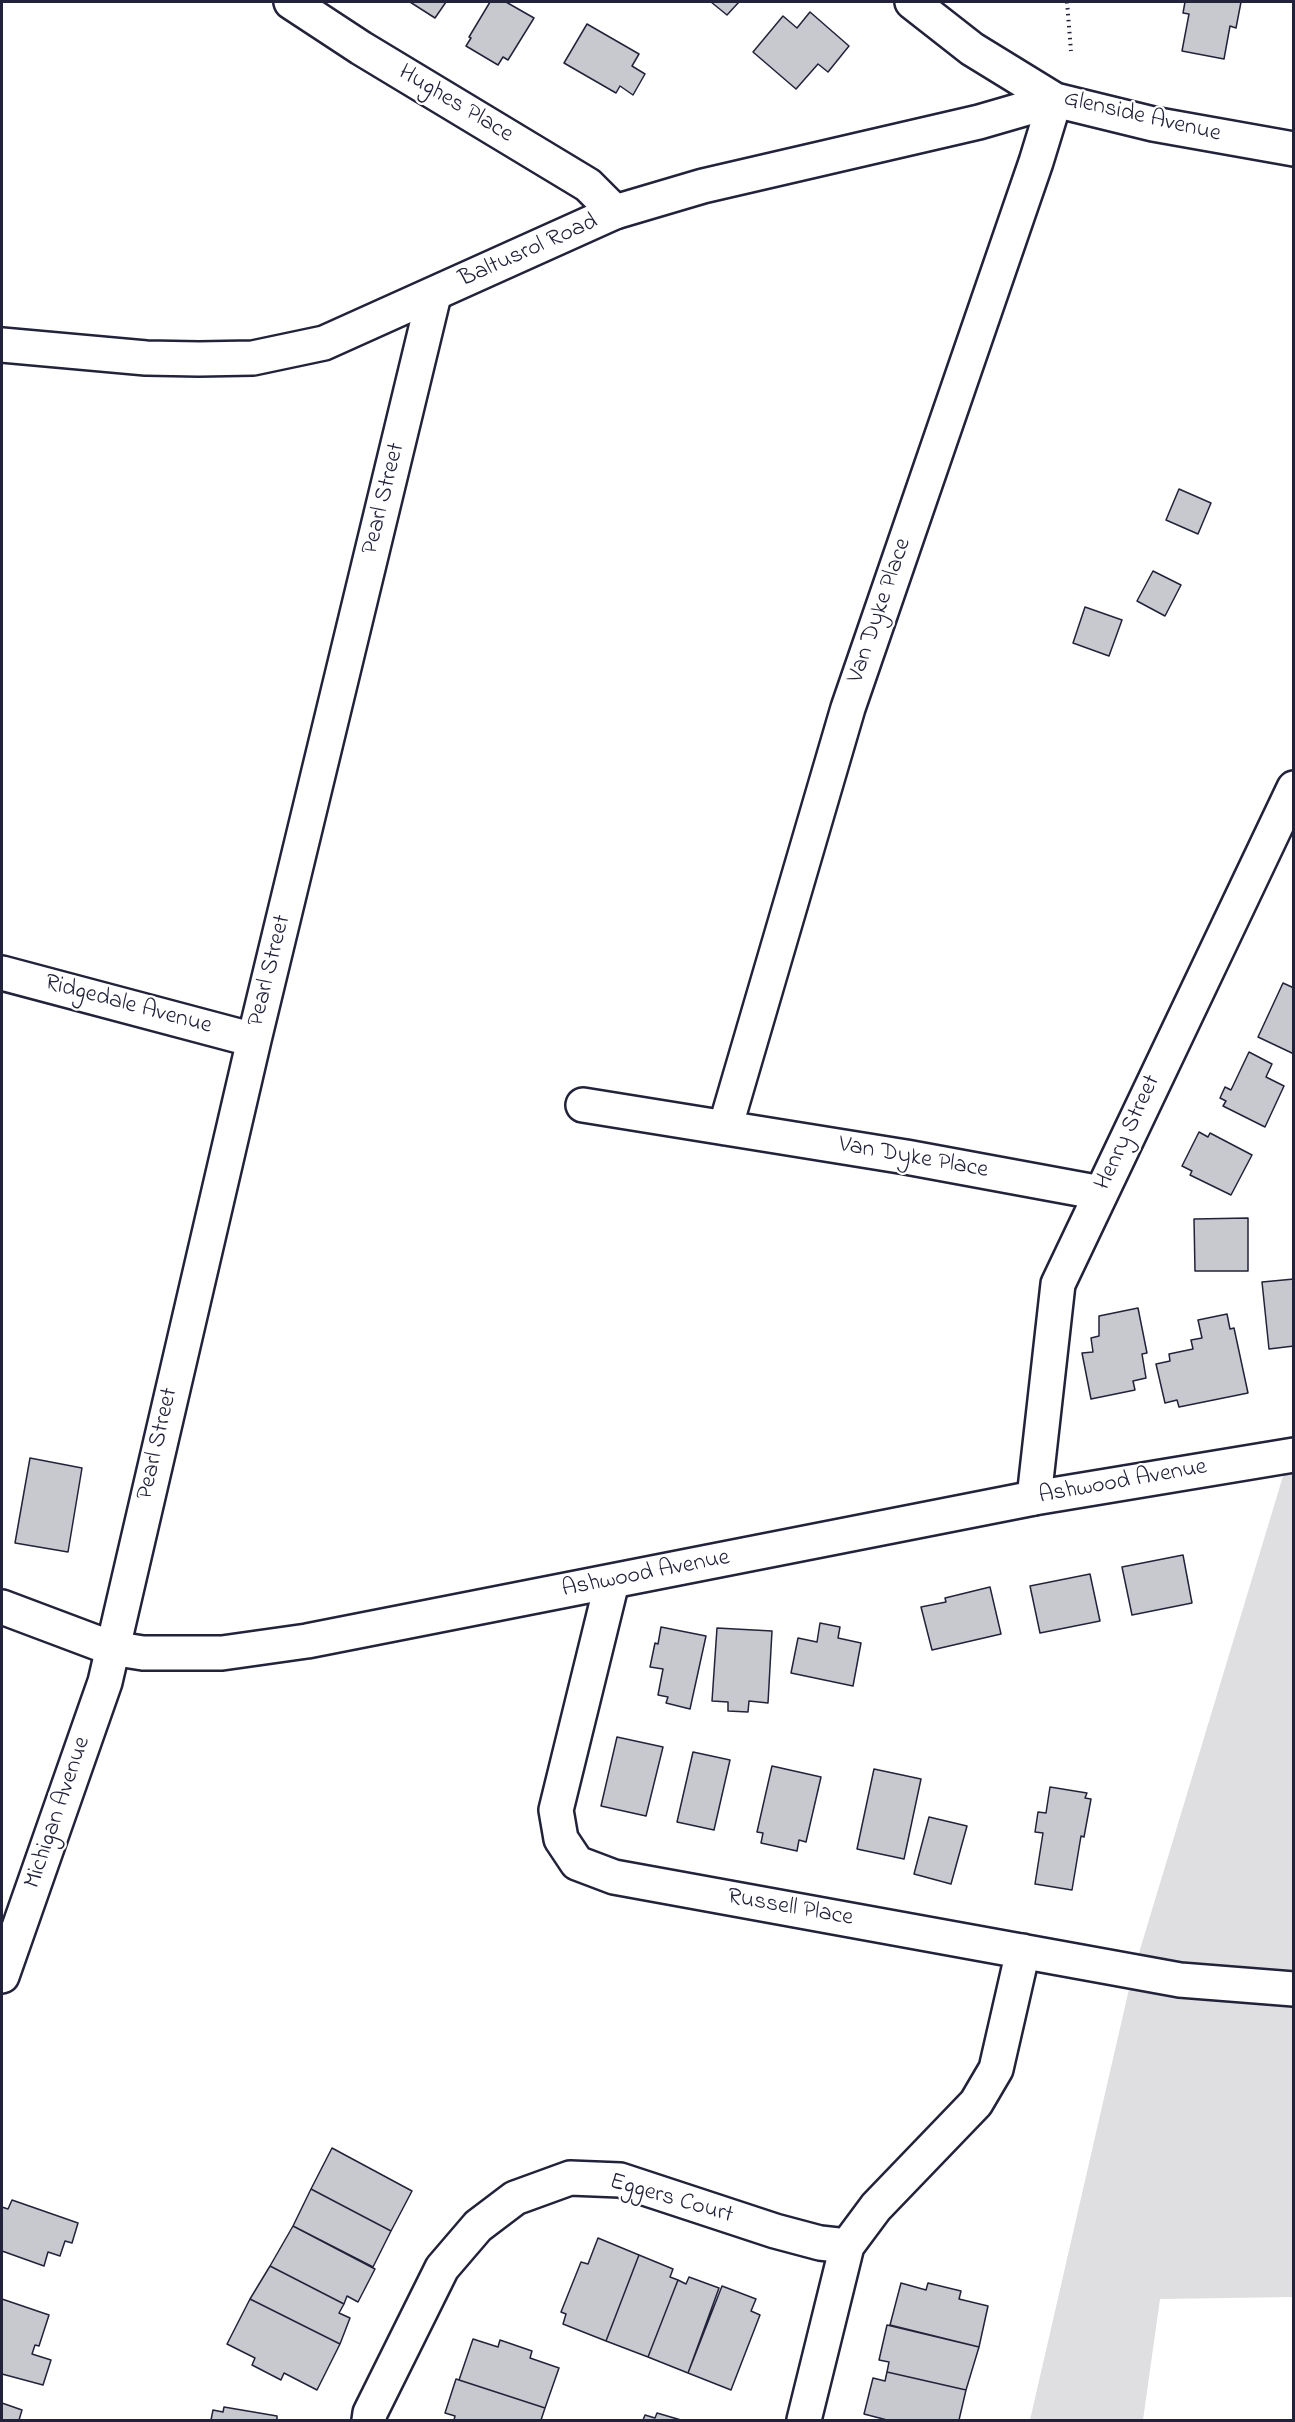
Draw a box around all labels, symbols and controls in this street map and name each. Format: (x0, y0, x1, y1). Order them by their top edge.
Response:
street label: Hughes Place (392, 60, 518, 150)
street label: Glenside Avenue (1061, 86, 1223, 150)
street label: Baltusrol Road (455, 209, 603, 295)
street label: Pearl Street (357, 440, 413, 558)
street label: Van Dyke Place (843, 535, 919, 687)
street label: Pearl Street (243, 912, 299, 1030)
street label: Ridgedale Avenue (41, 970, 215, 1042)
street label: Henry Street (1090, 1071, 1168, 1195)
street label: Van Dyke Place (836, 1132, 990, 1186)
street label: Pearl Street (132, 1385, 186, 1503)
street label: Ashwood Avenue (1037, 1454, 1209, 1512)
street label: Ashwood Avenue (560, 1545, 732, 1605)
street label: Michigan Avenue (20, 1733, 98, 1893)
street label: Russell Place (725, 1884, 855, 1934)
street label: Eggers Court (606, 2169, 736, 2231)

